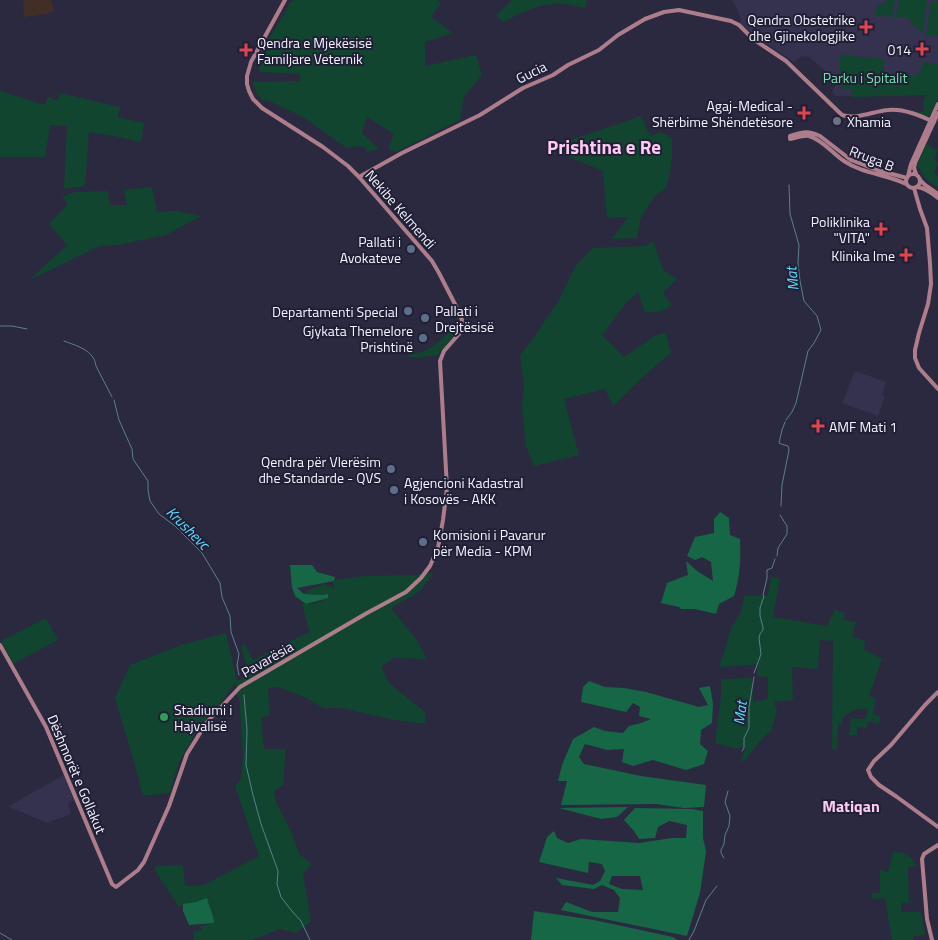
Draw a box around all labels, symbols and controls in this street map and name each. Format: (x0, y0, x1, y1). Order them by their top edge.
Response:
place label: Qendra Obstetrike dhe Gjinekologjike (747, 9, 855, 46)
marker: Qendra Obstetrike dhe Gjinekologjike (859, 20, 873, 34)
place label: Qendra e Mjekësisë Familjare Veternik (257, 32, 372, 69)
place label: 014 (887, 39, 911, 60)
marker: 014 (915, 42, 929, 56)
marker: Qendra e Mjekësisë Familjare Veternik (239, 43, 253, 57)
street label: Gucia (512, 55, 550, 89)
park label: Parku i Spitalit (823, 67, 907, 88)
place label: Agaj-Medical - Shërbime Shëndetësore (652, 95, 793, 132)
marker: Agaj-Medical - Shërbime Shëndetësore (797, 106, 811, 120)
place label: Xhamia (847, 111, 891, 132)
marker: Xhamia (831, 115, 843, 127)
district label: Prishtina e Re (547, 132, 661, 161)
street label: Rruga B (846, 140, 898, 176)
street label: Nekibe Kelmendi (361, 165, 441, 253)
place label: Poliklinika "VITA" (811, 211, 870, 248)
marker: Poliklinika "VITA" (874, 222, 888, 236)
place label: Pallati i Avokateve (340, 231, 401, 268)
marker: Pallati i Avokateve (405, 243, 417, 255)
place label: Klinika Ime (831, 245, 895, 266)
marker: Klinika Ime (899, 248, 913, 262)
water label: Mat (779, 264, 805, 292)
place label: Pallati i Drejtësisë (435, 300, 494, 337)
place label: Departamenti Special (272, 301, 398, 322)
marker: Departamenti Special (402, 305, 414, 317)
marker: Pallati i Drejtësisë (419, 312, 431, 324)
place label: Gjykata Themelore Prishtinë (303, 320, 413, 357)
marker: Gjykata Themelore Prishtinë (417, 332, 429, 344)
place label: AMF Mati 1 (829, 416, 897, 437)
marker: AMF Mati 1 (811, 419, 825, 433)
place label: Qendra për Vlerësim dhe Standarde - QVS (258, 451, 381, 488)
marker: Qendra për Vlerësim dhe Standarde - QVS (385, 463, 397, 475)
place label: Agjencioni Kadastral i Kosovës - AKK (404, 472, 523, 509)
marker: Agjencioni Kadastral i Kosovës - AKK (388, 484, 400, 496)
water label: Krushevc (161, 501, 216, 556)
place label: Komisioni i Pavarur për Media - KPM (433, 524, 546, 561)
marker: Komisioni i Pavarur për Media - KPM (417, 536, 429, 548)
street label: Pavarësia (237, 636, 297, 682)
water label: Mat (727, 698, 753, 726)
place label: Stadiumi i Hajvalisë (174, 699, 232, 736)
street label: Dëshmorët e Gollakut (42, 711, 112, 837)
marker: Stadiumi i Hajvalisë (158, 711, 170, 723)
district label: Matiqan (822, 794, 880, 818)

